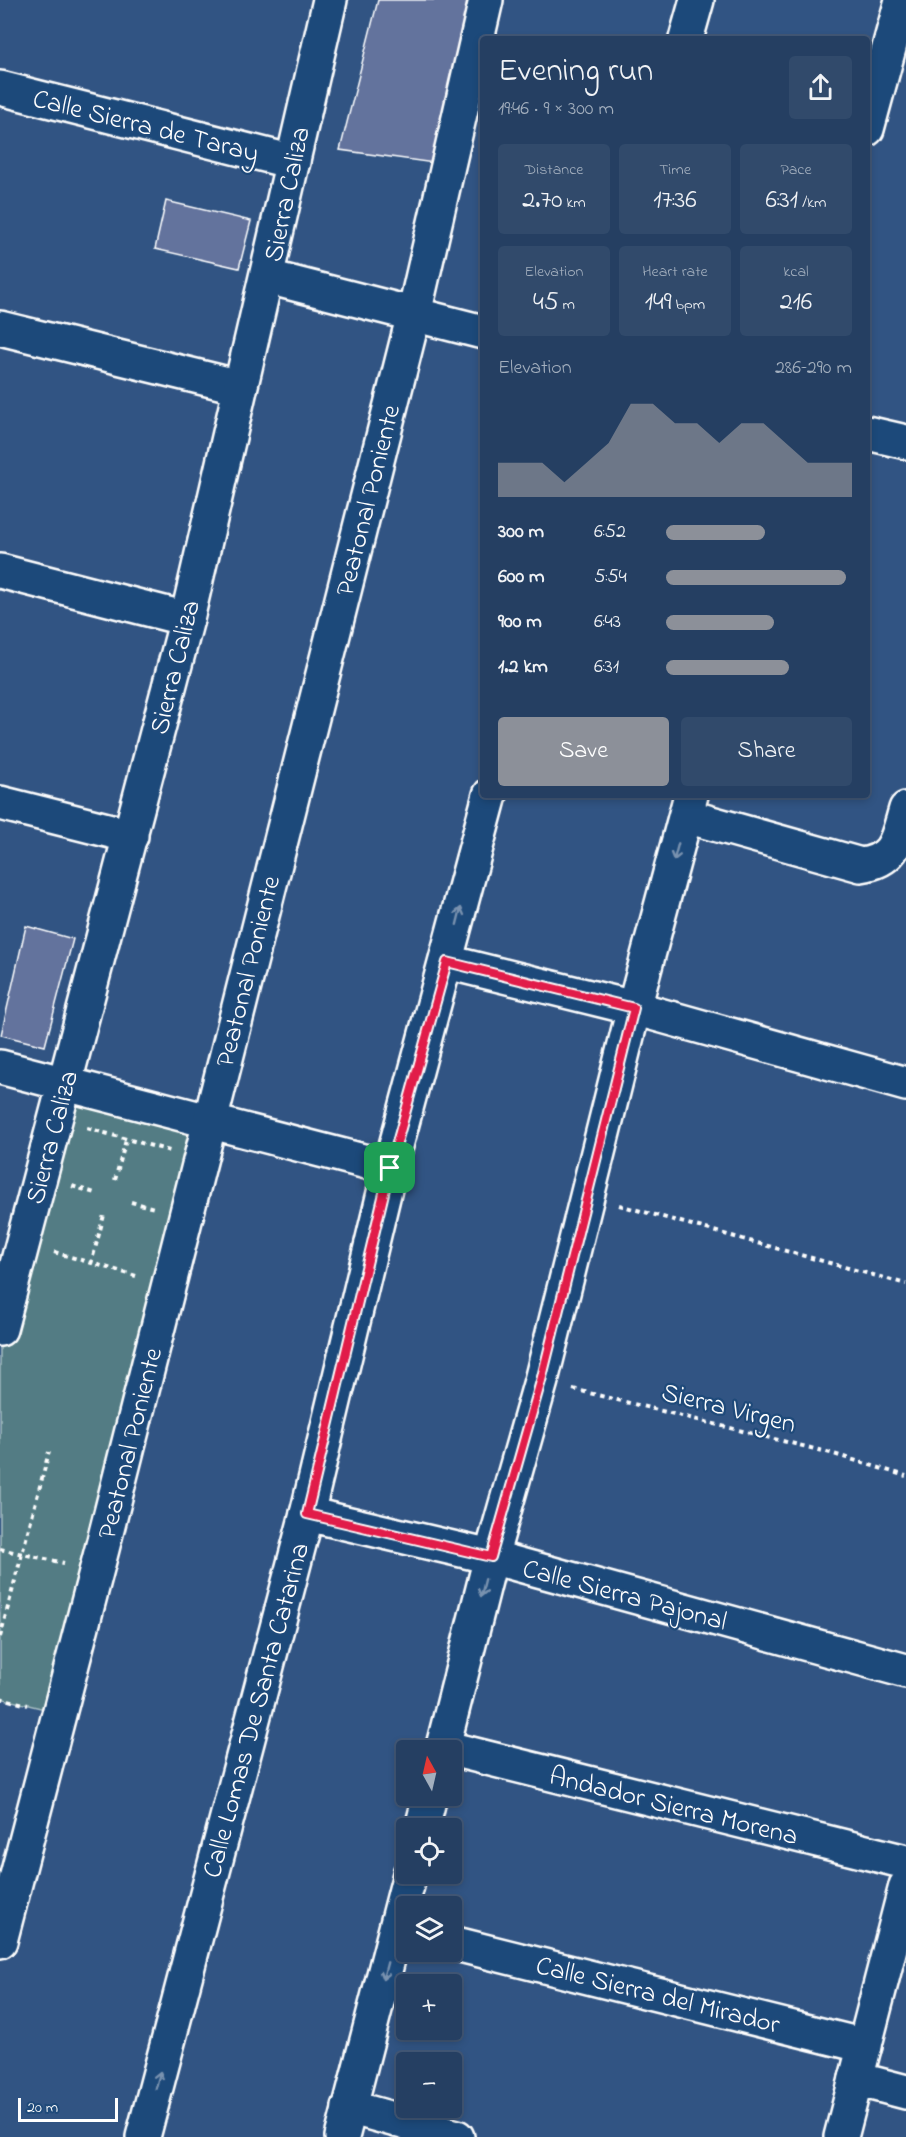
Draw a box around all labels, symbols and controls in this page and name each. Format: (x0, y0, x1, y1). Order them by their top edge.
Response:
text: Evening run (498, 48, 653, 96)
button: share (789, 56, 852, 119)
street label: Calle Sierra de Taray (28, 80, 263, 174)
text: 19:46 · 9 × 300 m (498, 95, 614, 124)
street label: Sierra Caliza (255, 123, 322, 266)
text: Distance (525, 158, 583, 182)
text: Time (659, 158, 691, 182)
text: Pace (780, 158, 812, 182)
text: 2.70 (522, 182, 562, 220)
text: 17:36 (653, 182, 697, 220)
text: 6:31 (765, 182, 798, 220)
text: km (562, 191, 586, 215)
text: /km (798, 191, 827, 215)
text: Elevation (525, 260, 583, 284)
text: Heart rate (642, 260, 708, 284)
text: kcal (783, 260, 809, 284)
text: 45 (533, 284, 559, 322)
text: 149 (645, 284, 672, 322)
text: 216 (780, 284, 812, 322)
text: m (559, 293, 575, 317)
text: bpm (672, 293, 705, 317)
text: Elevation (498, 354, 572, 383)
text: 286–290 m (775, 354, 852, 383)
street label: Peatonal Poniente (327, 400, 412, 600)
text: 300 m (498, 518, 544, 547)
text: 6:52 (594, 518, 626, 547)
text: 600 m (498, 563, 545, 592)
text: 5:54 (594, 563, 627, 592)
street label: Sierra Caliza (141, 596, 212, 739)
text: 900 m (498, 608, 542, 637)
text: 6:43 (594, 608, 621, 637)
text: 1.2 km (498, 653, 548, 682)
text: 6:31 (594, 653, 619, 682)
button: Save (498, 717, 669, 786)
button: Share (681, 717, 852, 786)
one-way arrow (670, 842, 682, 861)
street label: Peatonal Poniente (207, 871, 292, 1071)
one-way arrow (453, 907, 465, 926)
street label: Sierra Caliza (17, 1066, 90, 1209)
pin (364, 1142, 415, 1193)
icon: arrive (373, 1151, 406, 1184)
street label: Peatonal Poniente (89, 1343, 174, 1543)
street label: Sierra Virgen (657, 1374, 800, 1445)
street label: Calle Lomas De Santa Catarina (194, 1539, 321, 1883)
street label: Calle Sierra Pajonal (518, 1550, 731, 1642)
one-way arrow (476, 1579, 488, 1598)
north arrow (396, 1740, 462, 1806)
map controls (396, 1740, 462, 2118)
street label: Andador Sierra Morena (545, 1758, 802, 1857)
button: locate (396, 1818, 462, 1884)
button: layers (396, 1896, 462, 1962)
street label: Calle Sierra del Mirador (531, 1947, 784, 2046)
one-way arrow (378, 1961, 390, 1980)
button: + (396, 1974, 462, 2040)
button: − (396, 2052, 462, 2118)
one-way arrow (153, 2071, 164, 2090)
scale bar (18, 2095, 118, 2122)
text: 20 m (27, 2096, 58, 2120)

